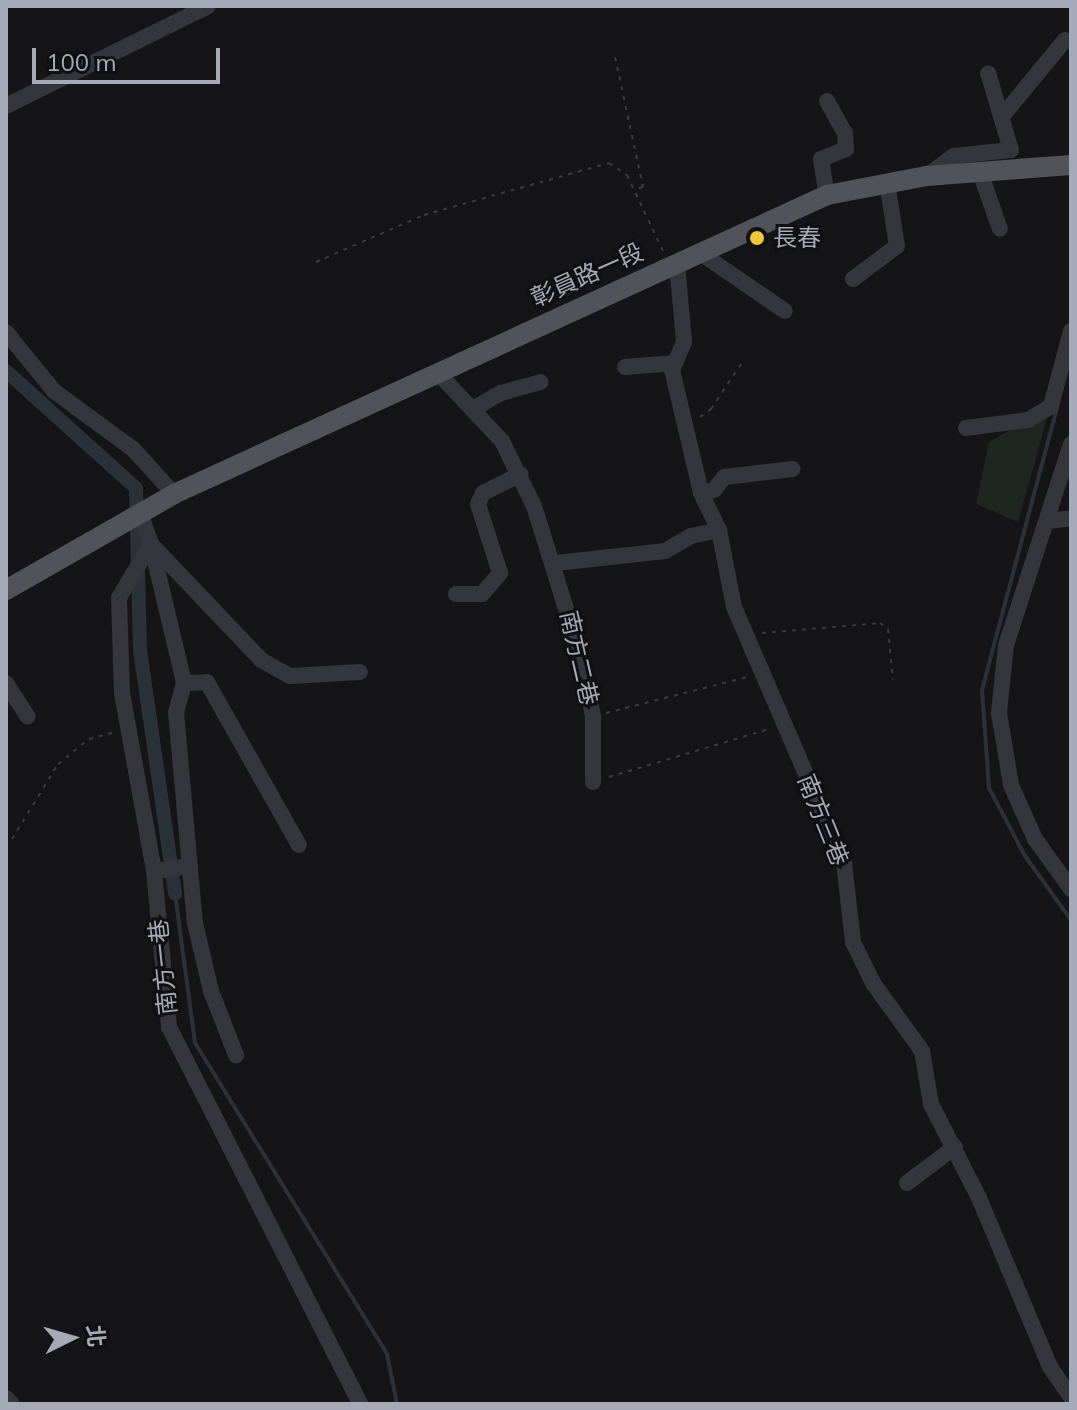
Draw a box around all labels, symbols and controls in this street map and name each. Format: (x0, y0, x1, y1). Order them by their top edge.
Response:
scale bar (36, 32, 224, 82)
text: 100 m (46, 47, 117, 77)
place label: 長春 (773, 224, 821, 252)
marker: 長春 (748, 229, 766, 247)
street label: 彰員路一段 (526, 237, 648, 313)
street label: 南方二巷 (554, 608, 604, 708)
street label: 南方三巷 (792, 770, 854, 870)
street label: 南方一巷 (144, 918, 182, 1016)
north arrow (32, 1298, 112, 1378)
text: 北 (81, 1324, 111, 1348)

